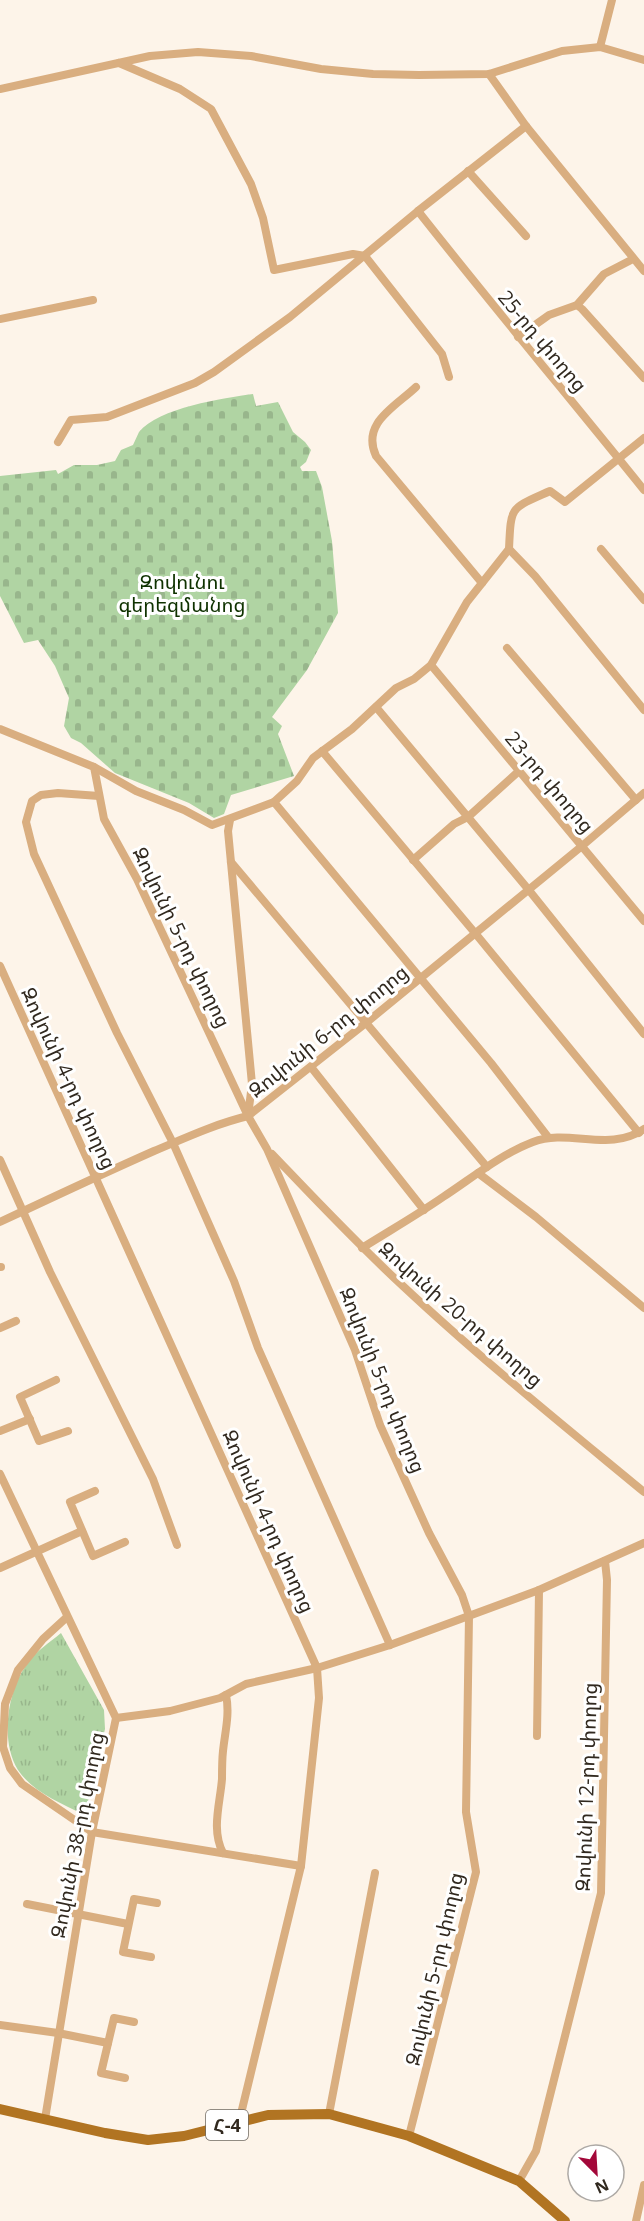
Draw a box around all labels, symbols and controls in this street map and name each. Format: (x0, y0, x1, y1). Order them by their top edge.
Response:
street label: 25-րդ փողոց (492, 284, 594, 398)
park label: Զովունու գերեզմանոց (119, 568, 245, 618)
street label: 23-րդ փողոց (499, 725, 601, 839)
street label: Զովունի 5-րդ փողոց (127, 842, 237, 1032)
street label: Զովունի 6-րդ փողոց (243, 958, 413, 1104)
street label: Զովունի 4-րդ փողոց (15, 983, 123, 1173)
street label: Զովունի 20-րդ փողոց (373, 1235, 549, 1393)
street label: Զովունի 5-րդ փողոց (333, 1283, 433, 1477)
street label: Զովունի 4-րդ փողոց (216, 1425, 322, 1617)
street label: Զովունի 12-րդ փողոց (569, 1682, 603, 1892)
street label: Զովունի 38-րդ փողոց (44, 1730, 110, 1940)
street label: Զովունի 5-րդ փողոց (399, 1870, 469, 2068)
road number: Հ-4 (206, 2110, 248, 2140)
north arrow (566, 2143, 626, 2203)
text: N (592, 2174, 613, 2199)

